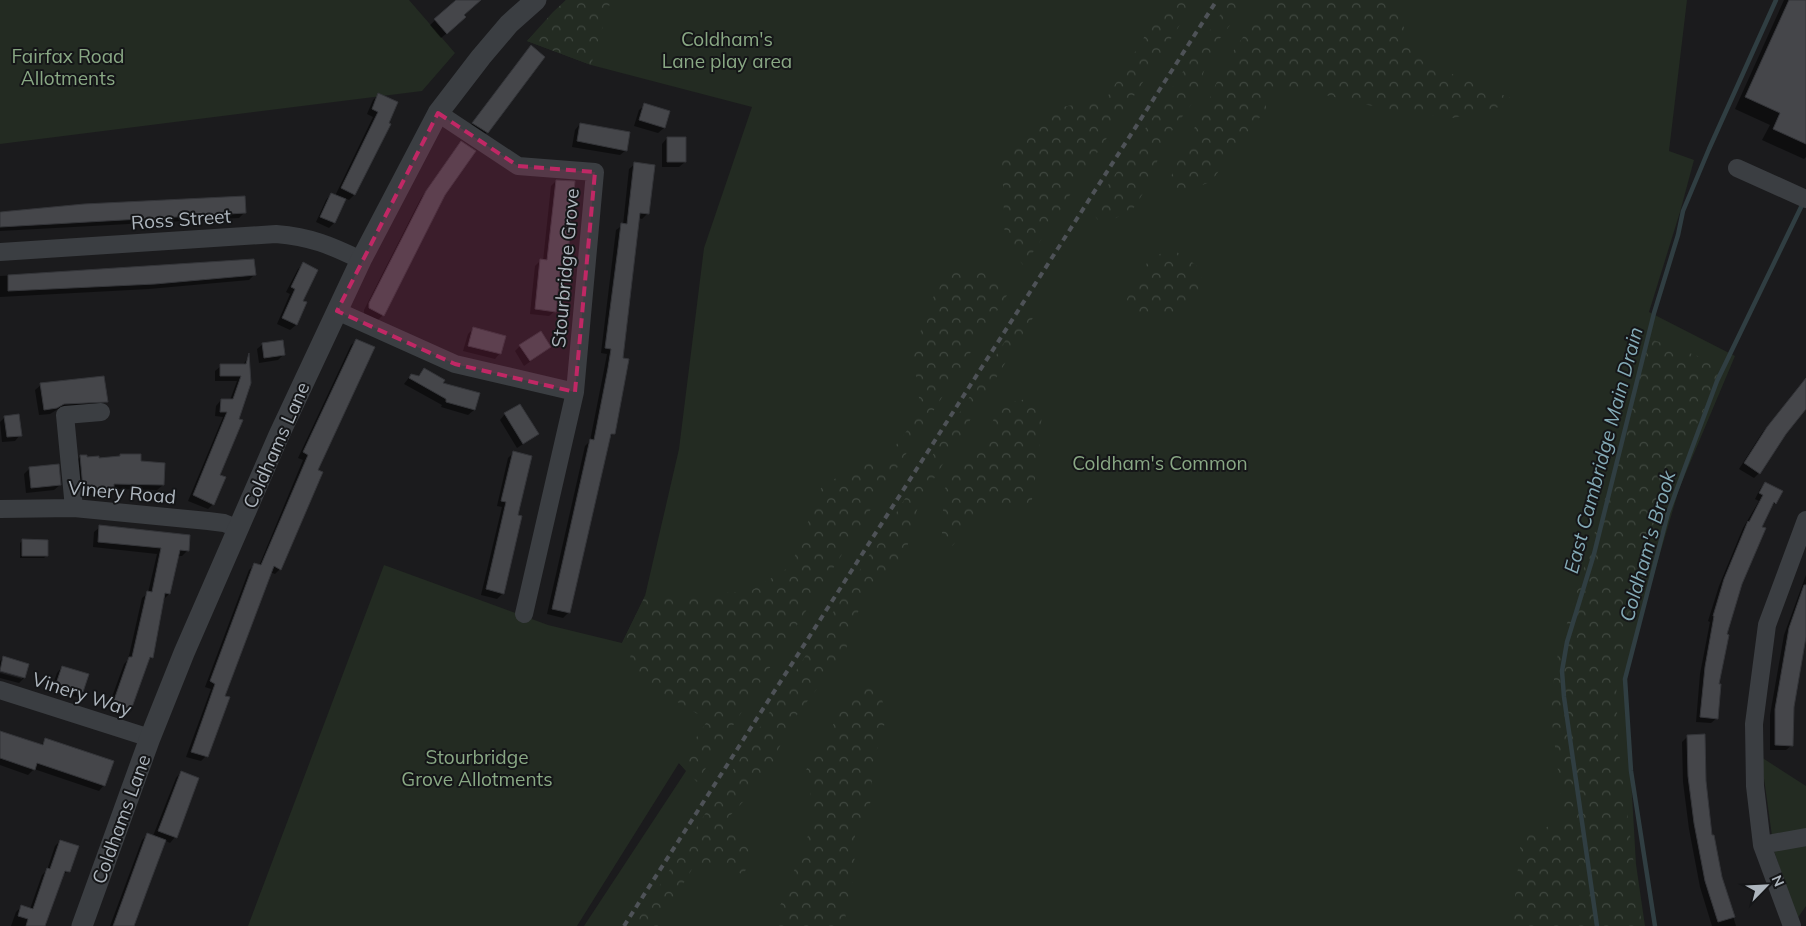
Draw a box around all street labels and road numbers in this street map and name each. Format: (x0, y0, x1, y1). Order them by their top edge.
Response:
street label: Stourbridge Grove (546, 187, 584, 349)
street label: Ross Street (130, 204, 232, 234)
street label: Coldhams Lane (237, 378, 315, 512)
street label: Vinery Road (67, 475, 177, 509)
street label: Vinery Way (29, 667, 135, 721)
street label: Coldhams Lane (86, 751, 156, 887)

